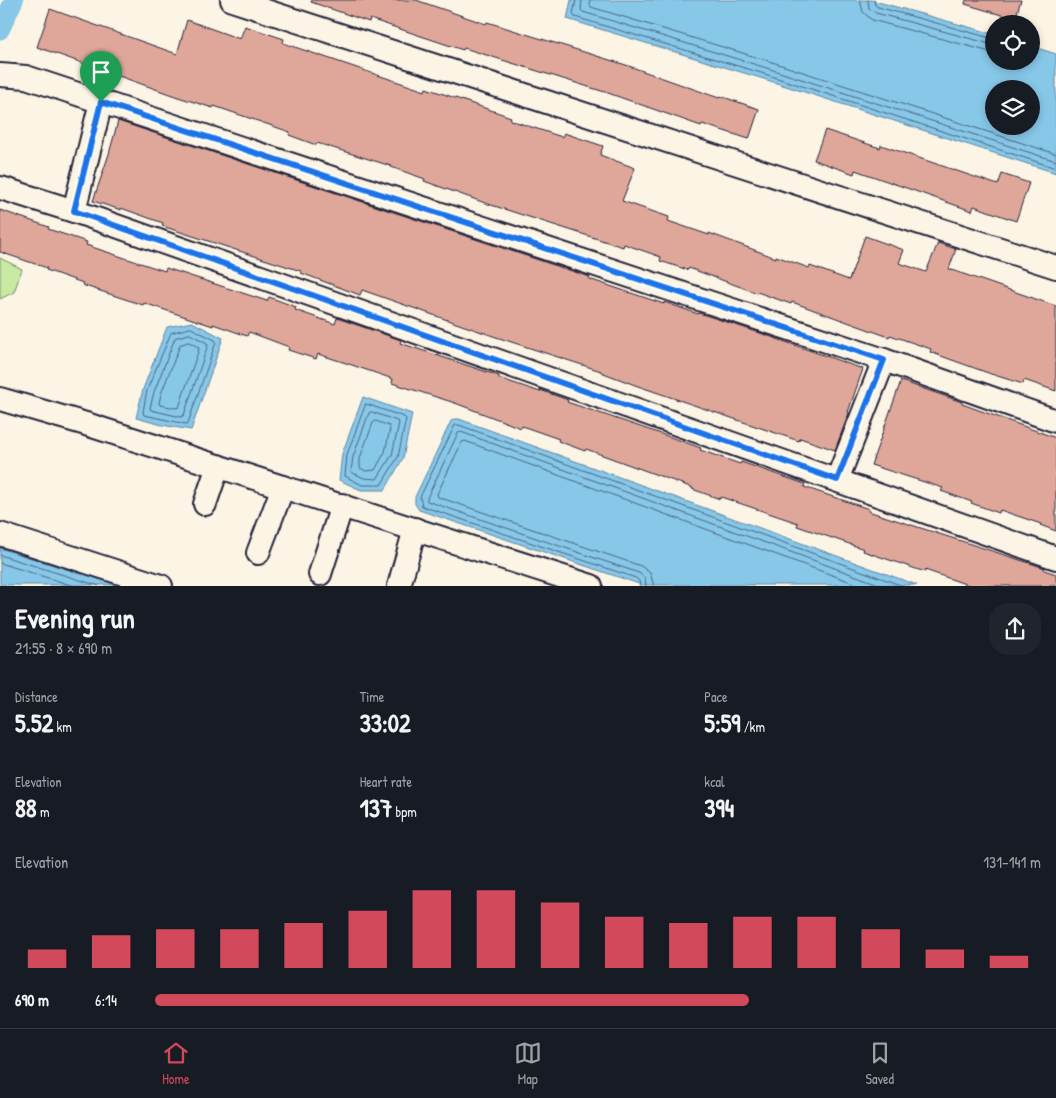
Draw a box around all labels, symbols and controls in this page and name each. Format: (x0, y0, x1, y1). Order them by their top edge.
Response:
map controls (985, 15, 1040, 135)
button: locate (985, 15, 1040, 70)
pin (80, 51, 122, 102)
icon: arrive (87, 58, 115, 86)
button: layers (985, 80, 1040, 135)
text: Evening run (15, 599, 135, 637)
button: share (989, 603, 1041, 655)
text: 21:55 · 8 × 690 m (15, 637, 112, 659)
text: Distance (15, 687, 58, 706)
text: Time (360, 687, 384, 706)
text: Pace (704, 687, 728, 706)
text: 5.52 (15, 706, 53, 740)
text: 33:02 (360, 706, 411, 740)
text: 5:59 (704, 706, 740, 740)
text: km (53, 717, 72, 736)
text: /km (740, 717, 765, 736)
text: Elevation (15, 772, 62, 791)
text: Heart rate (360, 772, 412, 791)
text: kcal (704, 772, 725, 791)
text: 88 (15, 791, 37, 825)
text: 137 (360, 791, 392, 825)
text: 394 (704, 791, 734, 825)
text: m (37, 802, 49, 821)
text: bpm (392, 802, 417, 821)
text: Elevation (15, 851, 68, 873)
text: 131–141 m (983, 851, 1041, 873)
text: 690 m (15, 989, 49, 1011)
text: 6:14 (95, 989, 117, 1011)
tab: Home (162, 1039, 190, 1088)
tab: Map (514, 1039, 542, 1088)
tab: Saved (866, 1039, 894, 1088)

